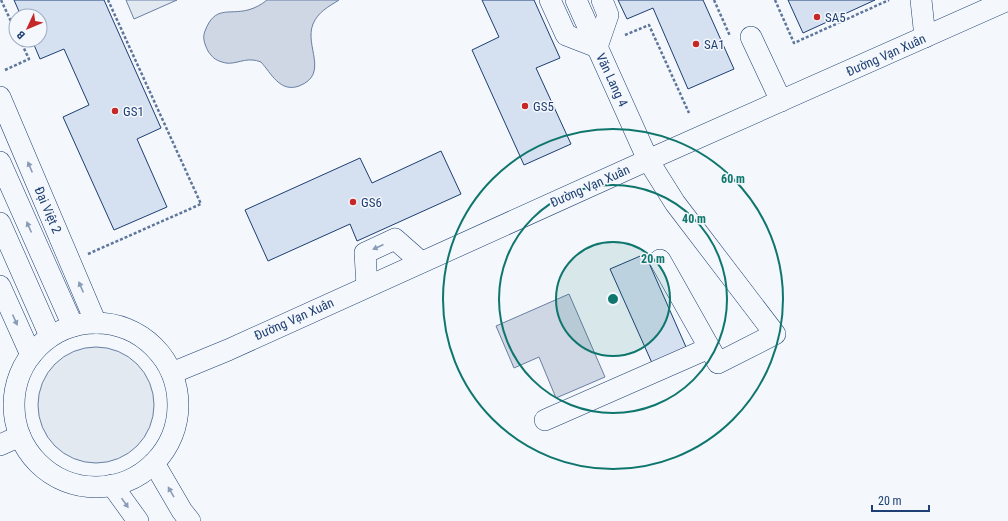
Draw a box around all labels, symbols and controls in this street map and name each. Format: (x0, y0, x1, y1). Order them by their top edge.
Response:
north arrow (8, 8, 48, 48)
place label: SA5 (825, 10, 846, 25)
marker: SA5 (812, 12, 822, 22)
text: B (14, 28, 28, 41)
street label: Đường Vạn Xuân (844, 31, 928, 79)
place label: SA1 (704, 37, 725, 52)
marker: SA1 (691, 39, 701, 49)
street label: Văn Lang 4 (593, 51, 631, 110)
place label: GS5 (533, 99, 554, 114)
marker: GS5 (520, 101, 530, 111)
place label: GS1 (123, 104, 144, 119)
marker: GS1 (110, 106, 120, 116)
one-way arrow (27, 161, 33, 172)
street label: Đường Vạn Xuân (548, 162, 632, 210)
text: 60 m (721, 172, 745, 186)
street label: Đại Việt 2 (31, 184, 65, 236)
place label: GS6 (361, 195, 382, 210)
marker: GS6 (348, 197, 358, 207)
text: 40 m (682, 212, 706, 226)
one-way arrow (26, 222, 32, 233)
one-way arrow (373, 244, 384, 250)
text: 20 m (641, 252, 665, 266)
one-way arrow (77, 280, 83, 292)
centre of rings (606, 292, 620, 306)
street label: Đường Vạn Xuân (252, 295, 336, 343)
one-way arrow (13, 315, 19, 327)
one-way arrow (168, 486, 175, 498)
scale bar (872, 487, 929, 513)
text: 20 m (878, 494, 902, 508)
one-way arrow (121, 498, 129, 508)

